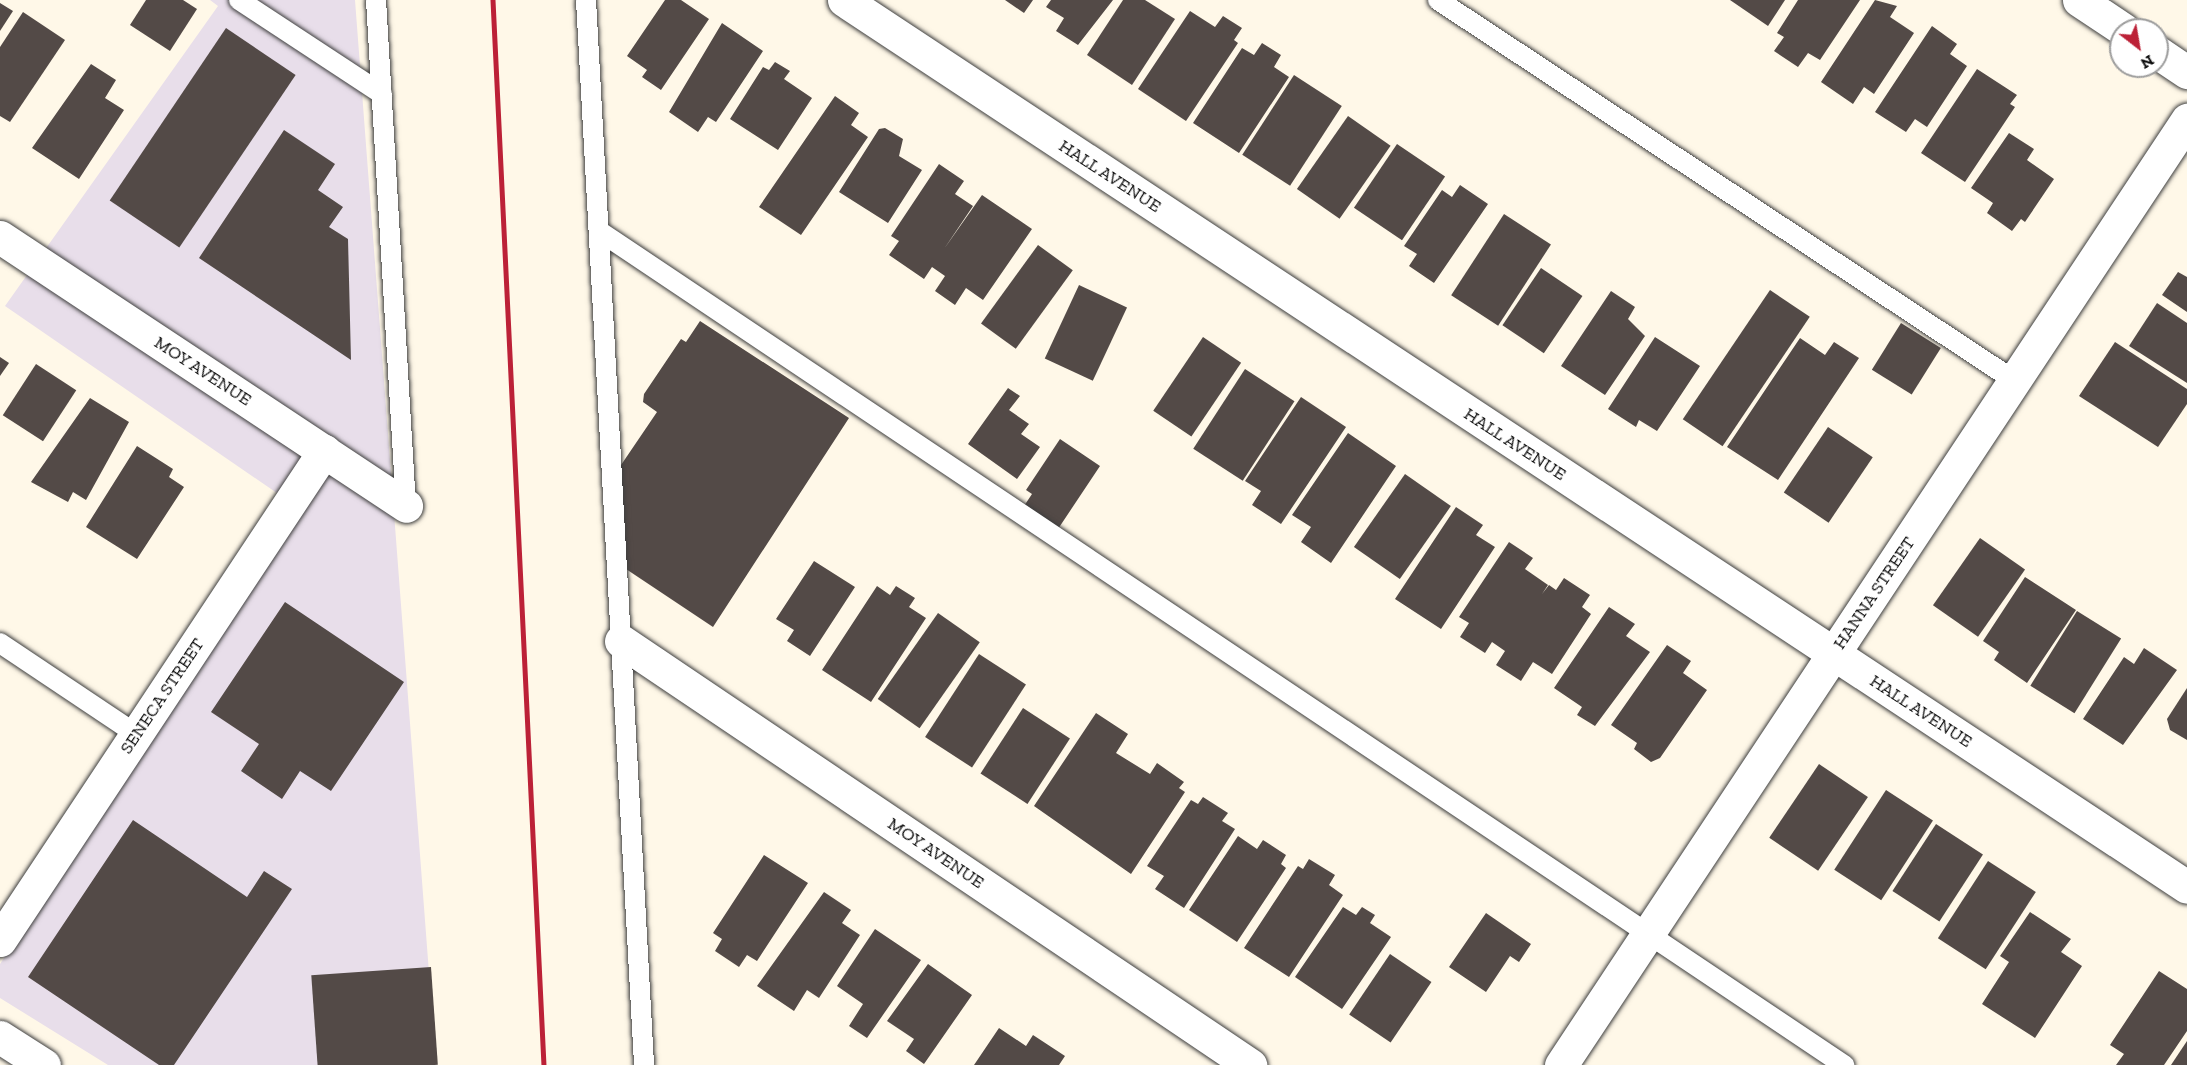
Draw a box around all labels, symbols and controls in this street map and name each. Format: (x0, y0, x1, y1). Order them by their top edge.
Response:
north arrow (2109, 18, 2169, 78)
text: N (2137, 51, 2158, 73)
street label: HALL AVENUE (1054, 135, 1166, 217)
street label: MOY AVENUE (150, 331, 256, 411)
street label: HALL AVENUE (1459, 403, 1571, 485)
street label: HANNA STREET (1828, 532, 1920, 654)
street label: SENECA STREET (115, 634, 209, 758)
street label: HALL AVENUE (1865, 670, 1977, 752)
street label: MOY AVENUE (883, 813, 989, 893)

